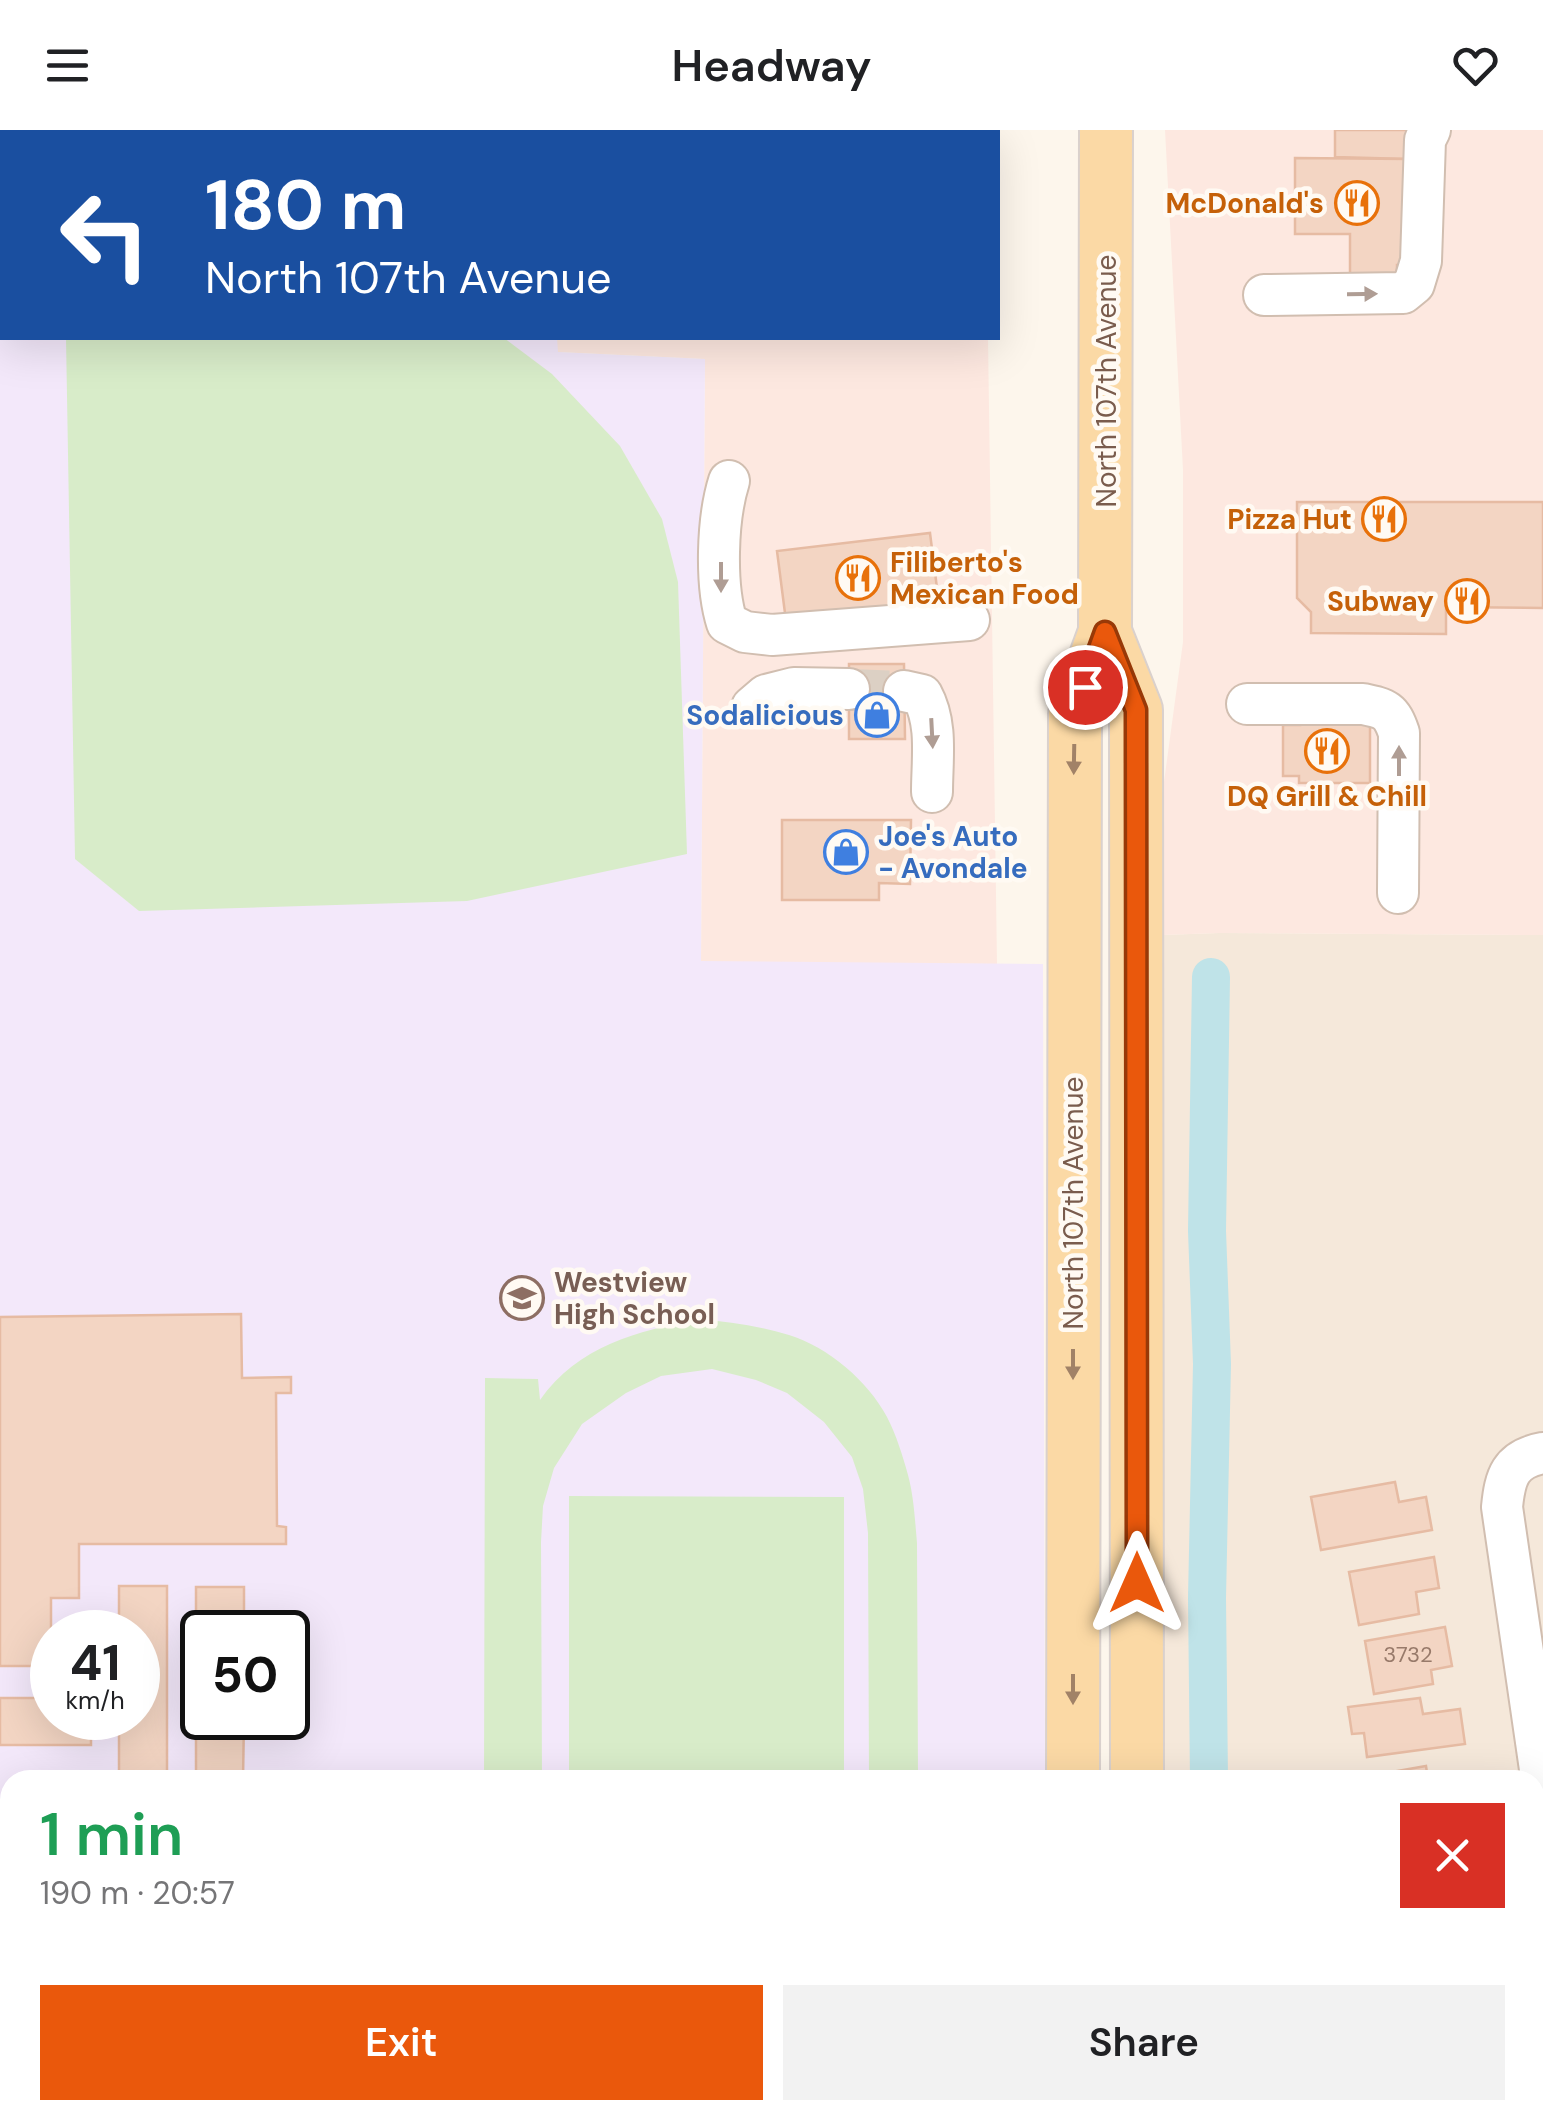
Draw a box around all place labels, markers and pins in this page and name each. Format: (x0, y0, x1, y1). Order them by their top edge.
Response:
restaurant icon: McDonald's (1334, 180, 1380, 226)
place label: McDonald's (1165, 185, 1324, 222)
restaurant icon: Pizza Hut (1361, 496, 1407, 542)
place label: Pizza Hut (1227, 501, 1352, 538)
place label: Filiberto's Mexican Food (890, 544, 1079, 613)
restaurant icon: Filiberto's Mexican Food (835, 555, 881, 601)
restaurant icon: Subway (1444, 578, 1490, 624)
place label: Subway (1327, 583, 1434, 620)
pin (1043, 645, 1128, 730)
shop icon: Sodalicious (854, 692, 900, 738)
place label: Sodalicious (686, 697, 844, 734)
restaurant icon: DQ Grill & Chill (1304, 728, 1350, 774)
place label: DQ Grill & Chill (1227, 778, 1427, 815)
place label: Joe's Auto - Avondale (878, 818, 1028, 887)
shop icon: Joe's Auto - Avondale (823, 829, 869, 875)
place label: Westview High School (554, 1264, 715, 1333)
school or university icon: Westview High School (499, 1275, 545, 1321)

